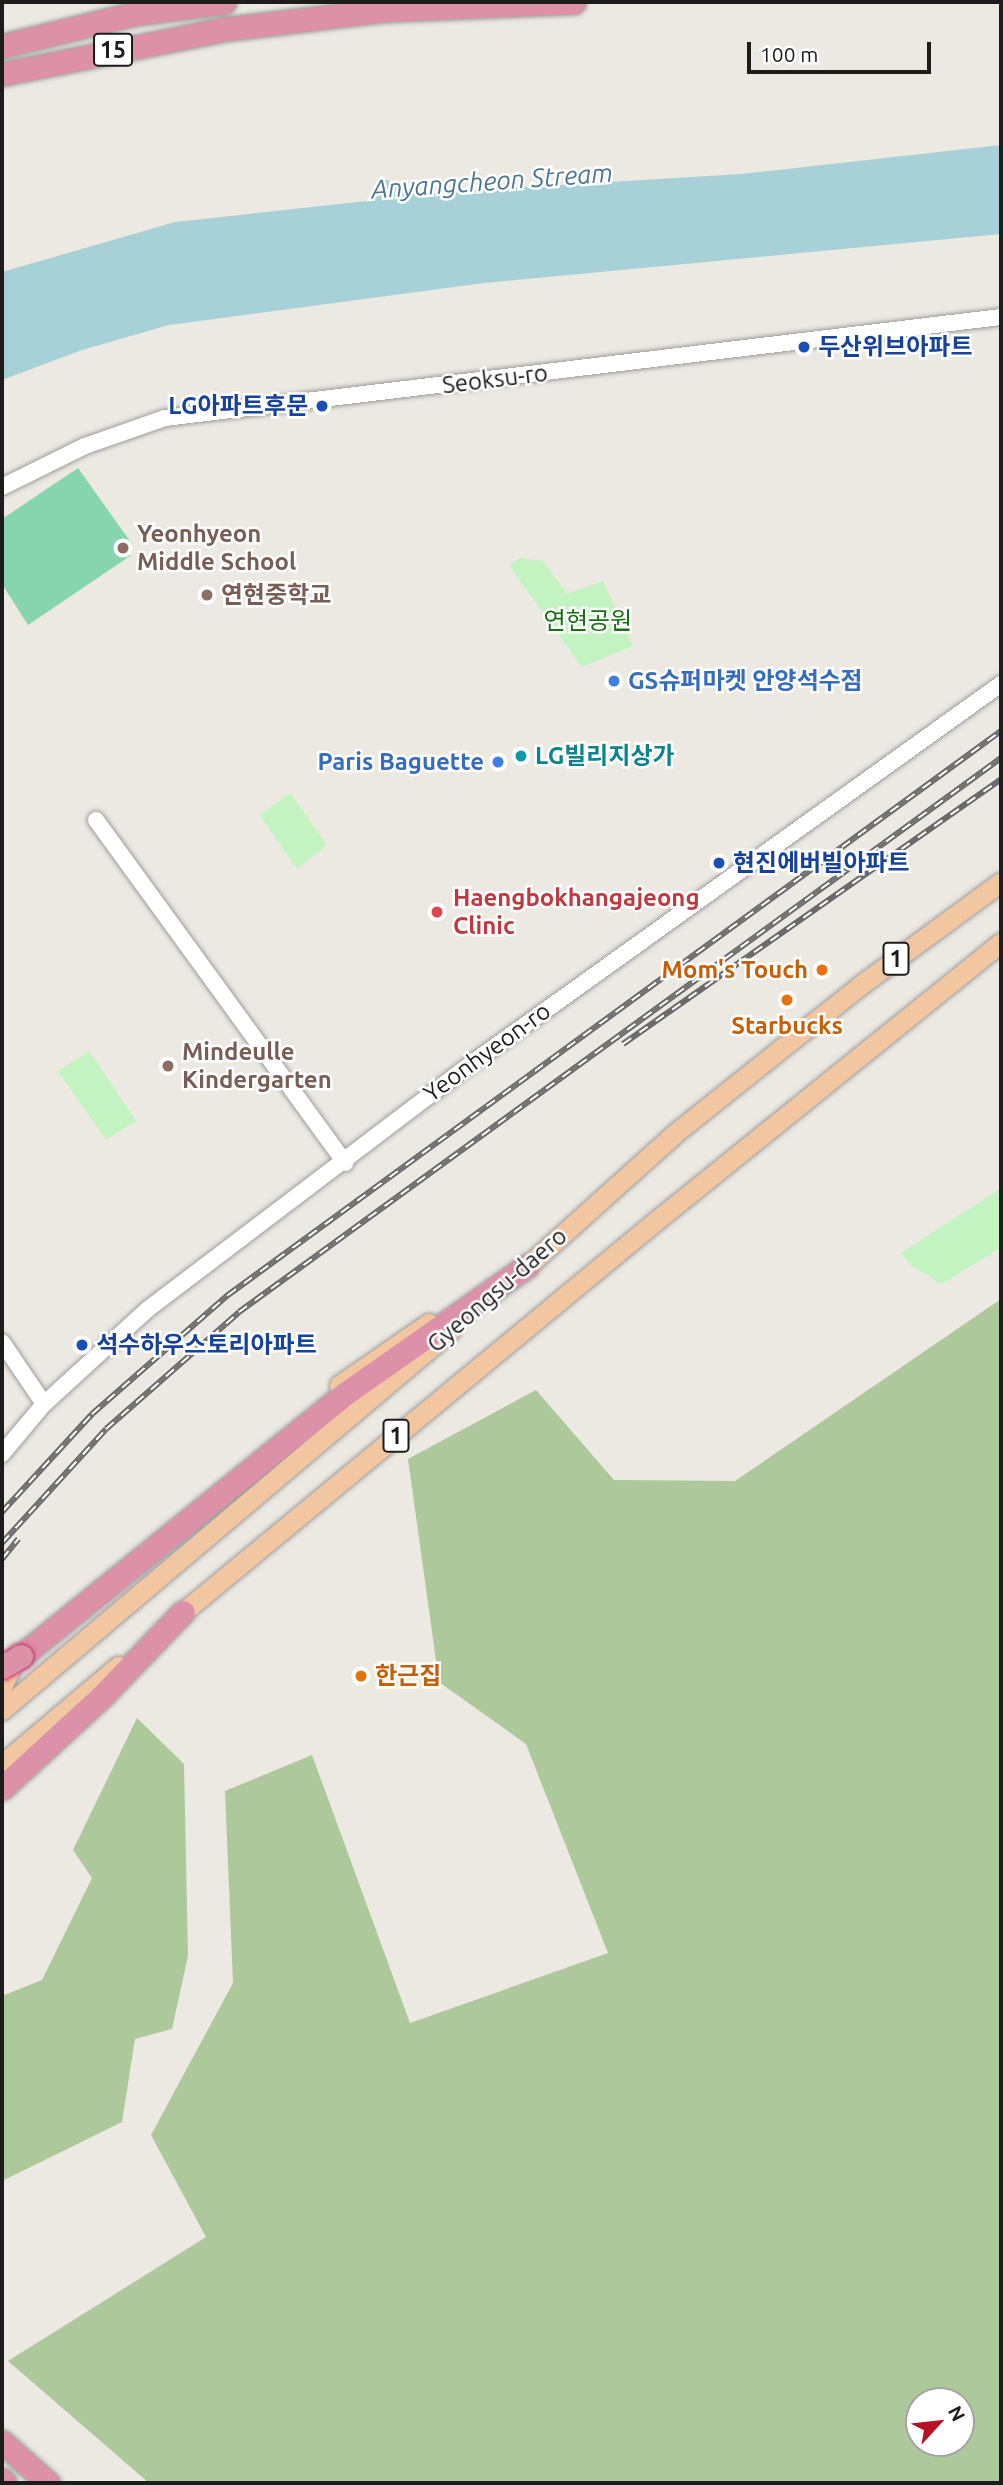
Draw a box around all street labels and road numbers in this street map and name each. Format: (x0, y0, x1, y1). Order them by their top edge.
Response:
road number: 15 (92, 31, 134, 70)
street label: Seoksu-ro (441, 358, 549, 400)
road number: 1 (882, 940, 910, 978)
street label: Yeonhyeon-ro (418, 996, 556, 1108)
street label: Gyeongsu-daero (421, 1221, 573, 1359)
road number: 1 (382, 1416, 410, 1456)

